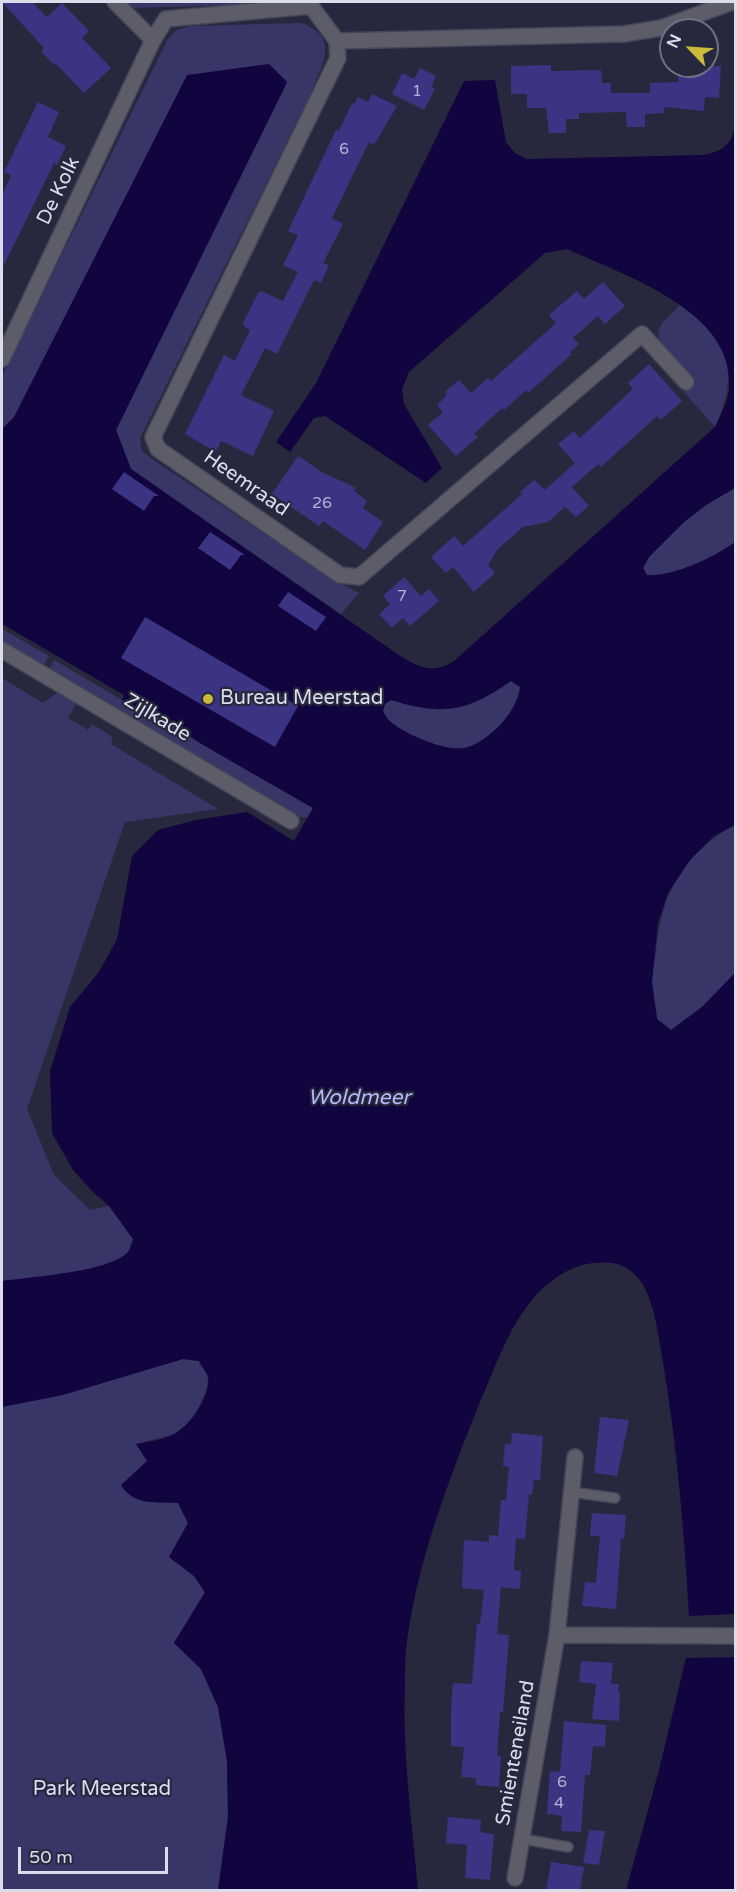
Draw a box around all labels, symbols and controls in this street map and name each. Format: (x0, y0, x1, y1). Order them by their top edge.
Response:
north arrow (659, 18, 719, 78)
text: N (663, 31, 686, 51)
house number: 1 (412, 82, 422, 102)
house number: 6 (339, 140, 349, 160)
street label: De Kolk (32, 153, 86, 229)
street label: Heemraad (199, 446, 293, 522)
house number: 26 (312, 494, 332, 514)
house number: 7 (397, 587, 407, 607)
place label: Bureau Meerstad (220, 687, 383, 711)
street label: Zijlkade (119, 689, 195, 747)
marker: Bureau Meerstad (201, 692, 215, 706)
water label: Woldmeer (308, 1085, 410, 1111)
street label: Smienteneiland (491, 1678, 541, 1828)
house number: 6 (557, 1773, 567, 1793)
park label: Park Meerstad (33, 1778, 171, 1802)
house number: 4 (554, 1794, 564, 1814)
scale bar (21, 1835, 171, 1873)
text: 50 m (29, 1846, 73, 1868)

